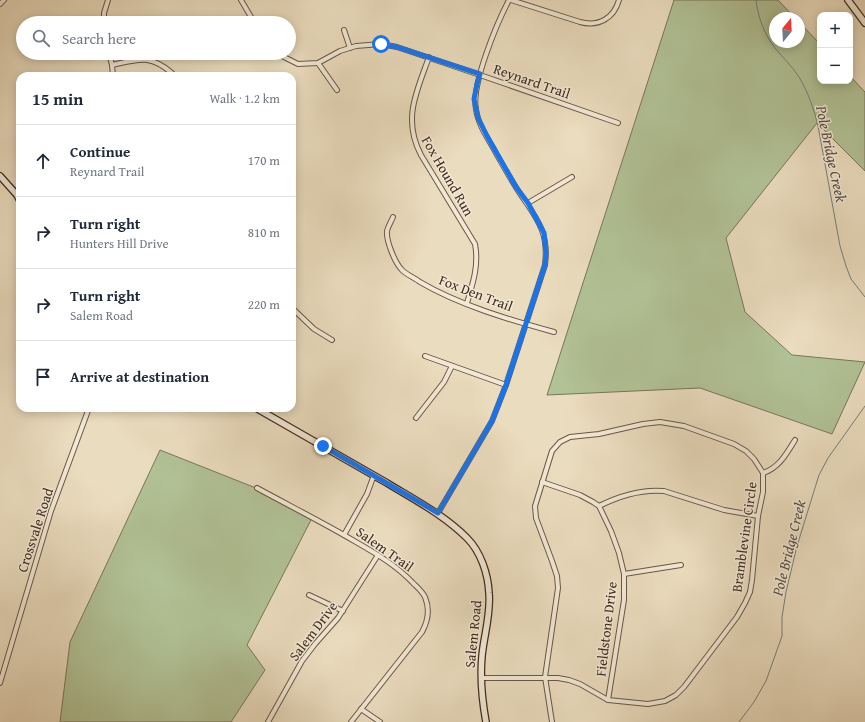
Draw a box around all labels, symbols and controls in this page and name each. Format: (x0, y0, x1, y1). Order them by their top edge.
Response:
north arrow (769, 12, 805, 48)
map controls (817, 12, 853, 84)
button: + (817, 12, 853, 48)
search box (16, 16, 296, 60)
icon: search (30, 27, 52, 49)
text: Search here (62, 28, 136, 49)
route start (372, 35, 390, 53)
button: − (817, 48, 853, 84)
street label: Reynard Trail (491, 58, 573, 104)
text: 15 min (32, 86, 83, 111)
text: Walk · 1.2 km (209, 89, 280, 108)
water label: Pole Bridge Creek (811, 103, 852, 204)
street label: Fox Hound Run (417, 132, 479, 220)
text: Continue (70, 141, 131, 162)
icon: ahead (32, 150, 54, 172)
text: 170 m (248, 151, 280, 170)
text: Reynard Trail (70, 162, 145, 181)
text: Turn right (70, 213, 141, 234)
icon: right (32, 222, 54, 244)
text: 810 m (248, 223, 280, 242)
text: Hunters Hill Drive (70, 234, 169, 253)
street label: Fox Den Trail (436, 270, 516, 316)
text: Turn right (70, 285, 141, 306)
icon: right (32, 294, 54, 316)
text: 220 m (248, 295, 280, 314)
text: Salem Road (70, 306, 133, 325)
icon: arrive (32, 366, 54, 388)
text: Arrive at destination (70, 366, 209, 387)
route end (314, 437, 332, 455)
street label: Bramblevine Circle (726, 480, 762, 594)
street label: Crossvale Road (12, 485, 58, 575)
water label: Pole Bridge Creek (766, 498, 811, 599)
street label: Salem Trail (352, 522, 418, 576)
street label: Fieldstone Drive (590, 580, 622, 678)
street label: Salem Drive (284, 597, 342, 665)
street label: Salem Road (460, 599, 487, 669)

